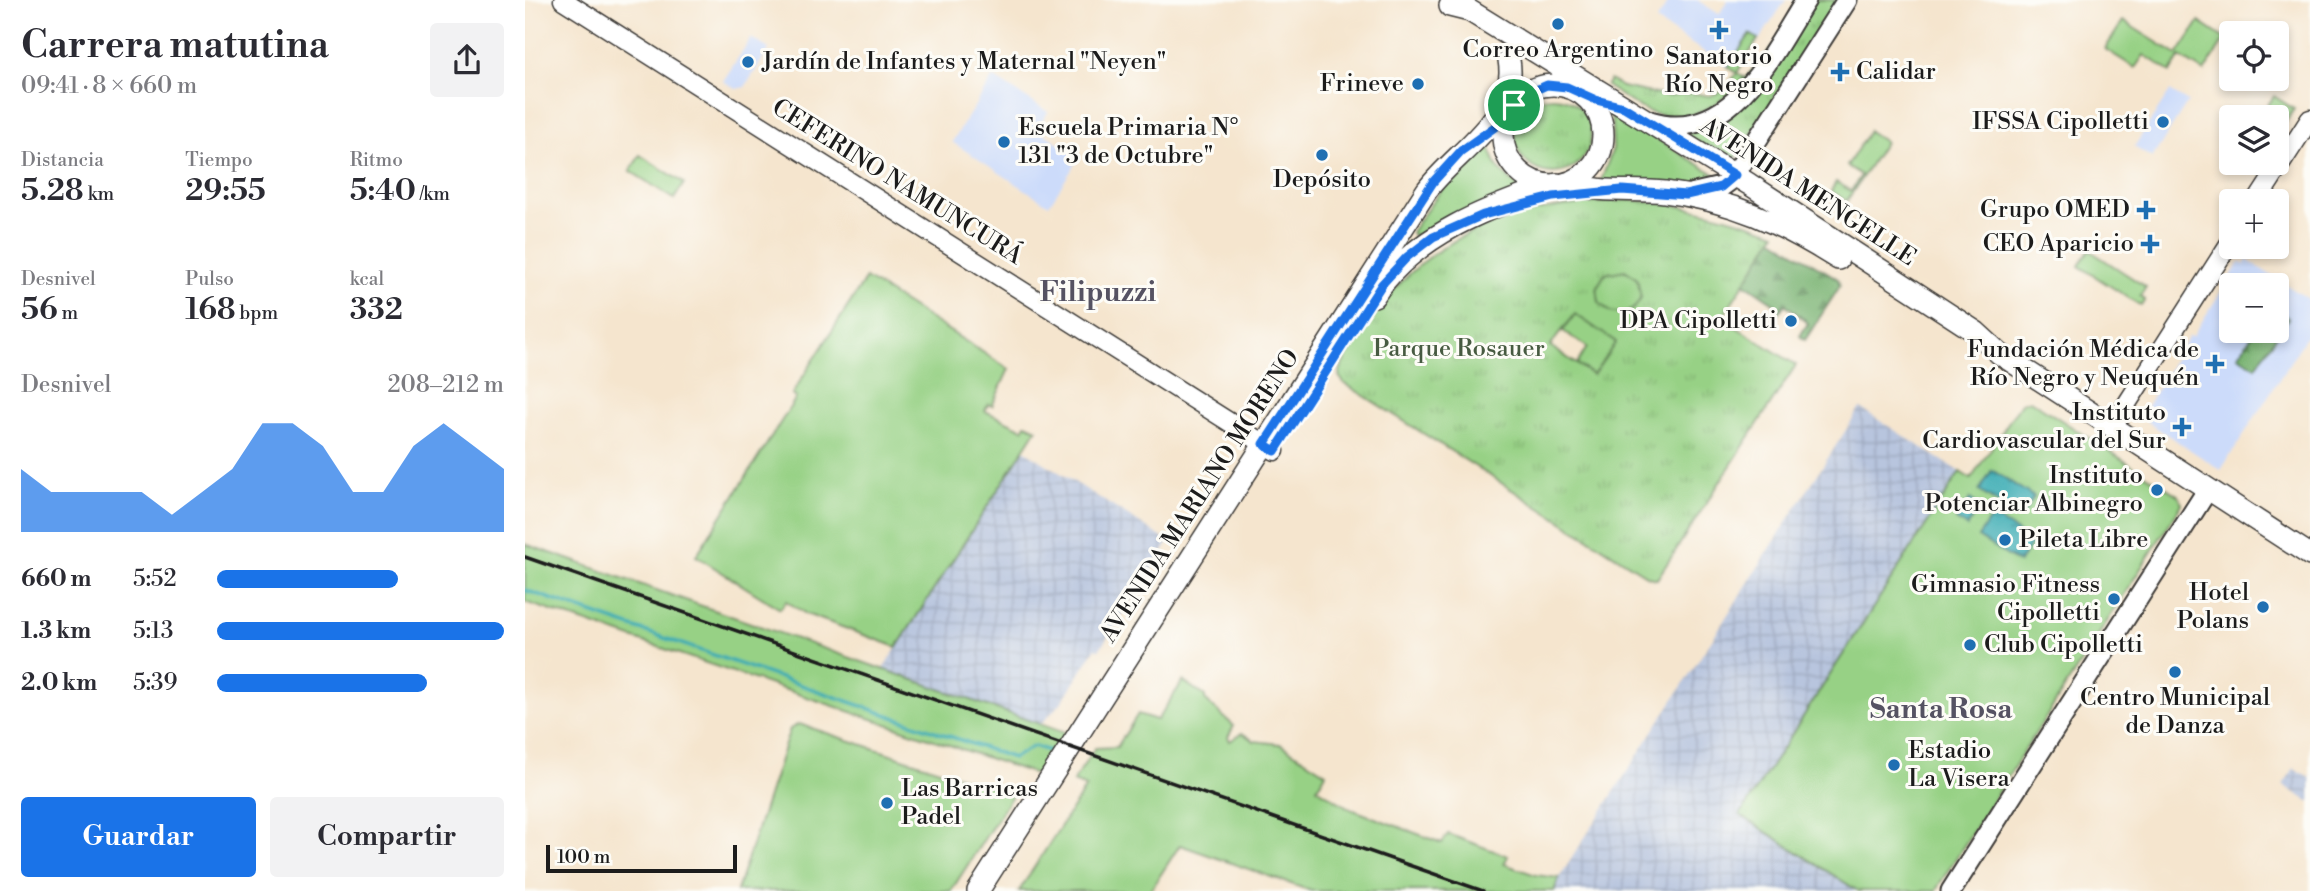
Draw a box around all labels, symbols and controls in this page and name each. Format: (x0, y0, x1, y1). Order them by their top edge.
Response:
marker: Correo Argentino (1550, 16, 1566, 32)
marker: Sanatorio Río Negro (1709, 20, 1729, 40)
map controls (2219, 21, 2289, 343)
button: locate (2219, 21, 2289, 91)
text: Carrera matutina (21, 22, 329, 69)
button: share (430, 23, 504, 97)
place label: Correo Argentino (1463, 35, 1653, 65)
place label: Sanatorio Río Negro (1664, 42, 1774, 100)
place label: Jardín de Infantes y Maternal "Neyen" (761, 47, 1166, 77)
marker: Jardín de Infantes y Maternal "Neyen" (740, 54, 756, 70)
place label: Calidar (1856, 57, 1936, 87)
marker: Calidar (1830, 62, 1850, 82)
place label: Frineve (1320, 69, 1404, 99)
text: 09:41 · 8 × 660 m (21, 72, 197, 100)
pin (1484, 75, 1544, 135)
marker: Frineve (1410, 76, 1426, 92)
icon: arrive (1495, 86, 1533, 124)
street label: CEFERINO NAMUNCURÁ (766, 92, 1029, 272)
button: layers (2219, 105, 2289, 175)
place label: IFSSA Cipolletti (1972, 107, 2149, 137)
street label: AVENIDA MENGELLE (1694, 110, 1921, 273)
place label: Escuela Primaria N° 131 "3 de Octubre" (1018, 113, 1238, 171)
marker: IFSSA Cipolletti (2155, 114, 2171, 130)
marker: Escuela Primaria N° 131 "3 de Octubre" (996, 134, 1012, 150)
marker: Depósito (1314, 147, 1330, 163)
text: Distancia (21, 148, 104, 172)
text: Tiempo (185, 148, 253, 172)
text: Ritmo (350, 148, 403, 172)
place label: Depósito (1273, 165, 1371, 195)
text: 5.28 (21, 172, 84, 210)
text: 29:55 (185, 172, 266, 210)
text: 5:40 (350, 172, 416, 210)
text: km (84, 182, 114, 206)
text: /km (416, 182, 450, 206)
button: + (2219, 189, 2289, 259)
place label: Grupo OMED (1980, 195, 2130, 225)
marker: Grupo OMED (2136, 200, 2156, 220)
place label: CEO Aparicio (1983, 229, 2134, 259)
marker: CEO Aparicio (2140, 234, 2160, 254)
text: Desnivel (21, 267, 96, 291)
text: Pulso (185, 267, 234, 291)
text: kcal (350, 267, 384, 291)
button: − (2219, 273, 2289, 343)
district label: Filipuzzi (1040, 275, 1156, 310)
text: 56 (21, 291, 58, 329)
text: 168 (185, 291, 236, 329)
text: 332 (350, 291, 403, 329)
text: m (58, 301, 78, 325)
text: bpm (236, 301, 278, 325)
place label: DPA Cipolletti (1620, 306, 1777, 336)
marker: DPA Cipolletti (1783, 313, 1799, 329)
park label: Parque Rosauer (1373, 334, 1545, 364)
place label: Fundación Médica de Río Negro y Neuquén (1967, 335, 2199, 393)
street label: AVENIDA MARIANO MORENO (1093, 344, 1306, 649)
marker: Fundación Médica de Río Negro y Neuquén (2205, 354, 2225, 374)
text: Desnivel (21, 371, 111, 399)
text: 208–212 m (387, 371, 504, 399)
place label: Instituto Cardiovascular del Sur (1922, 398, 2166, 456)
marker: Instituto Cardiovascular del Sur (2172, 417, 2192, 437)
place label: Instituto Potenciar Albinegro (1925, 461, 2143, 519)
marker: Instituto Potenciar Albinegro (2149, 482, 2165, 498)
place label: Pileta Libre (2019, 525, 2148, 555)
marker: Pileta Libre (1997, 532, 2013, 548)
text: 660 m (21, 565, 91, 593)
text: 5:52 (133, 565, 177, 593)
place label: Gimnasio Fitness Cipolletti (1911, 570, 2100, 628)
place label: Hotel Polans (2177, 578, 2249, 636)
marker: Gimnasio Fitness Cipolletti (2106, 591, 2122, 607)
marker: Hotel Polans (2255, 599, 2271, 615)
text: 1.3 km (21, 617, 91, 645)
text: 5:13 (133, 617, 173, 645)
place label: Club Cipolletti (1984, 630, 2143, 660)
marker: Club Cipolletti (1962, 637, 1978, 653)
marker: Centro Municipal de Danza (2167, 664, 2183, 680)
text: 2.0 km (21, 669, 97, 697)
text: 5:39 (133, 669, 178, 697)
place label: Centro Municipal de Danza (2080, 683, 2270, 741)
district label: Santa Rosa (1870, 692, 2013, 727)
place label: Estadio La Visera (1908, 736, 2011, 794)
marker: Estadio La Visera (1886, 757, 1902, 773)
place label: Las Barricas Padel (901, 774, 1038, 832)
marker: Las Barricas Padel (879, 795, 895, 811)
button: Guardar (21, 797, 256, 877)
button: Compartir (270, 797, 504, 877)
scale bar (546, 842, 737, 874)
text: 100 m (557, 845, 610, 869)

